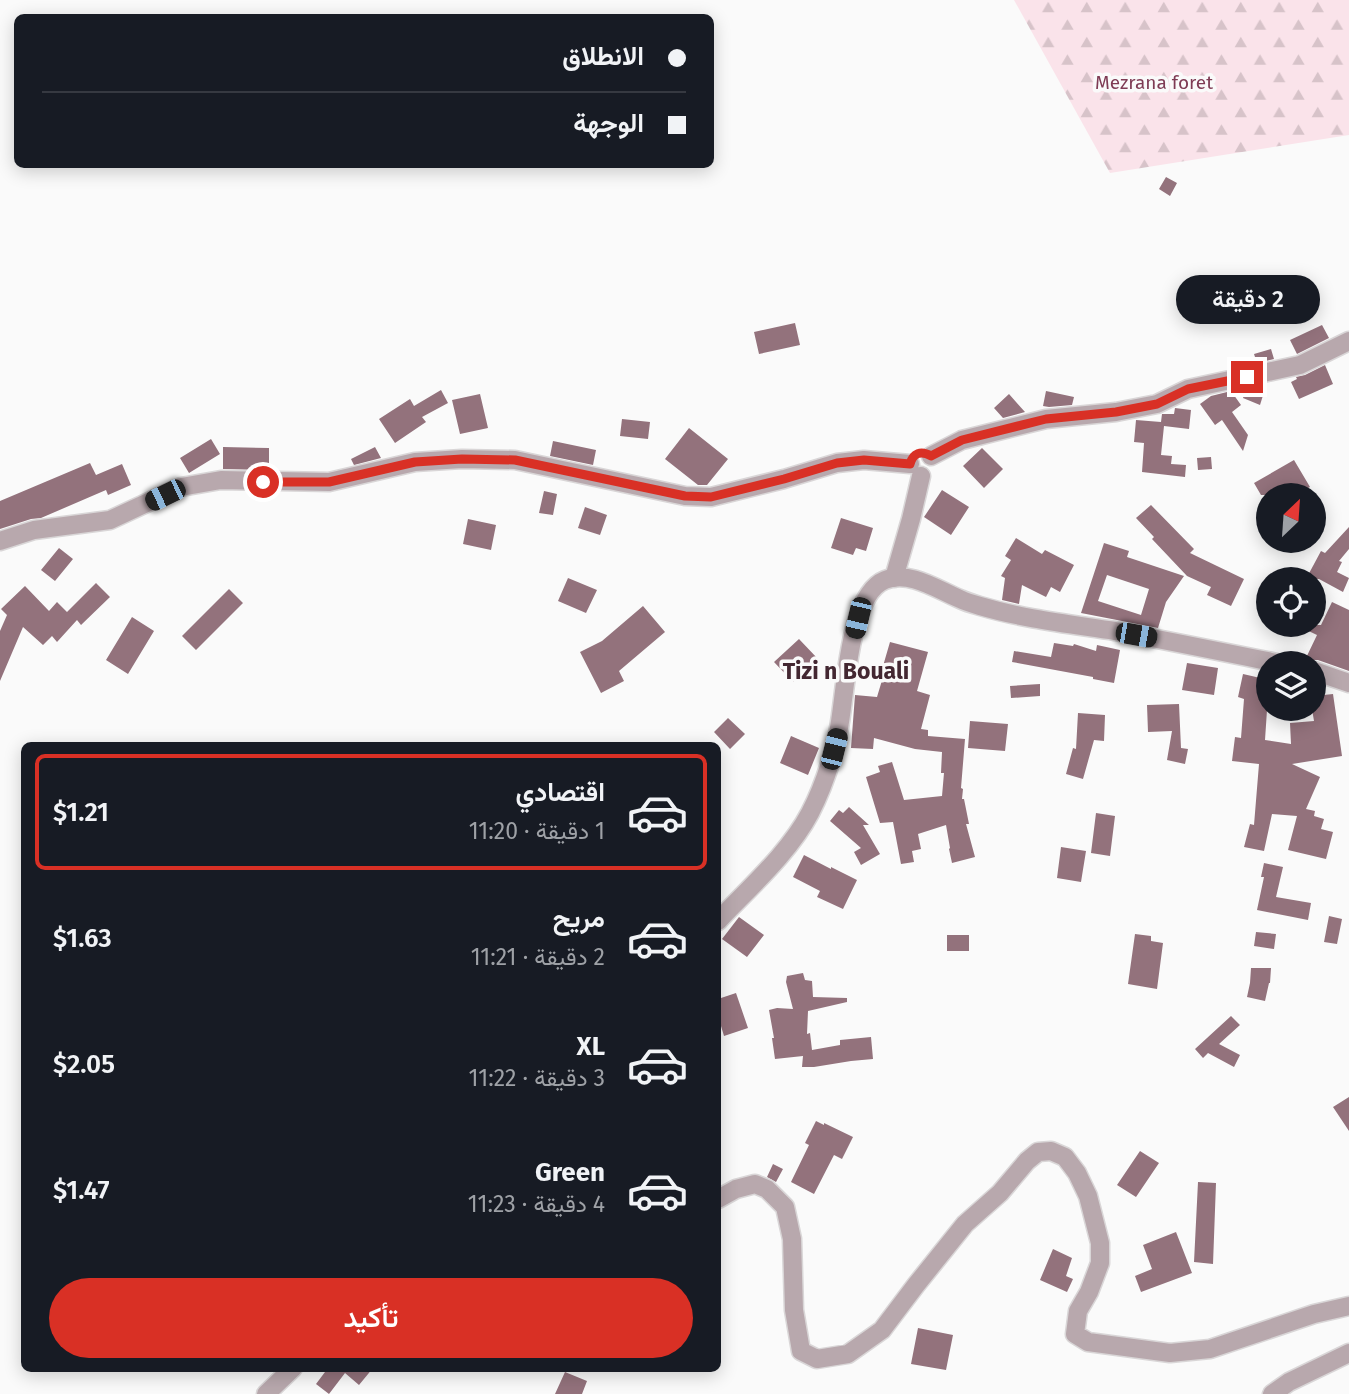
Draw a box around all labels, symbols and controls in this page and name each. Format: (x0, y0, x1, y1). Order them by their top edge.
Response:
text: الانطلاق (562, 41, 644, 72)
park label: Mezrana foret (1095, 71, 1213, 94)
text: الوجهة (573, 108, 644, 139)
callout: 2 دقيقة (1175, 276, 1319, 324)
text: 2 دقيقة (1212, 285, 1284, 313)
route end (1231, 361, 1263, 393)
route start (247, 466, 279, 498)
car (142, 476, 189, 514)
north arrow (1256, 483, 1326, 553)
map controls (1256, 483, 1326, 721)
button: locate (1256, 567, 1326, 637)
car (844, 595, 873, 641)
car (1114, 621, 1159, 649)
button: layers (1256, 651, 1326, 721)
district label: Tizi n Bouali (783, 657, 909, 685)
car (819, 726, 850, 772)
text: اقتصادي (516, 777, 605, 808)
icon: car (626, 781, 689, 844)
text: $1.21 (53, 797, 109, 828)
text: 1 دقيقة · 11:20 (469, 817, 605, 845)
text: مريح (553, 903, 605, 934)
icon: car (626, 907, 689, 970)
text: $1.63 (53, 923, 112, 954)
text: 2 دقيقة · 11:21 (471, 943, 605, 971)
text: XL (577, 1031, 605, 1062)
icon: car (626, 1033, 689, 1096)
text: $2.05 (53, 1049, 115, 1080)
text: 3 دقيقة · 11:22 (469, 1064, 605, 1092)
text: Green (535, 1157, 605, 1188)
icon: car (626, 1159, 689, 1222)
text: $1.47 (53, 1175, 110, 1206)
text: 4 دقيقة · 11:23 (468, 1190, 605, 1218)
button: تأكيد (49, 1278, 693, 1358)

